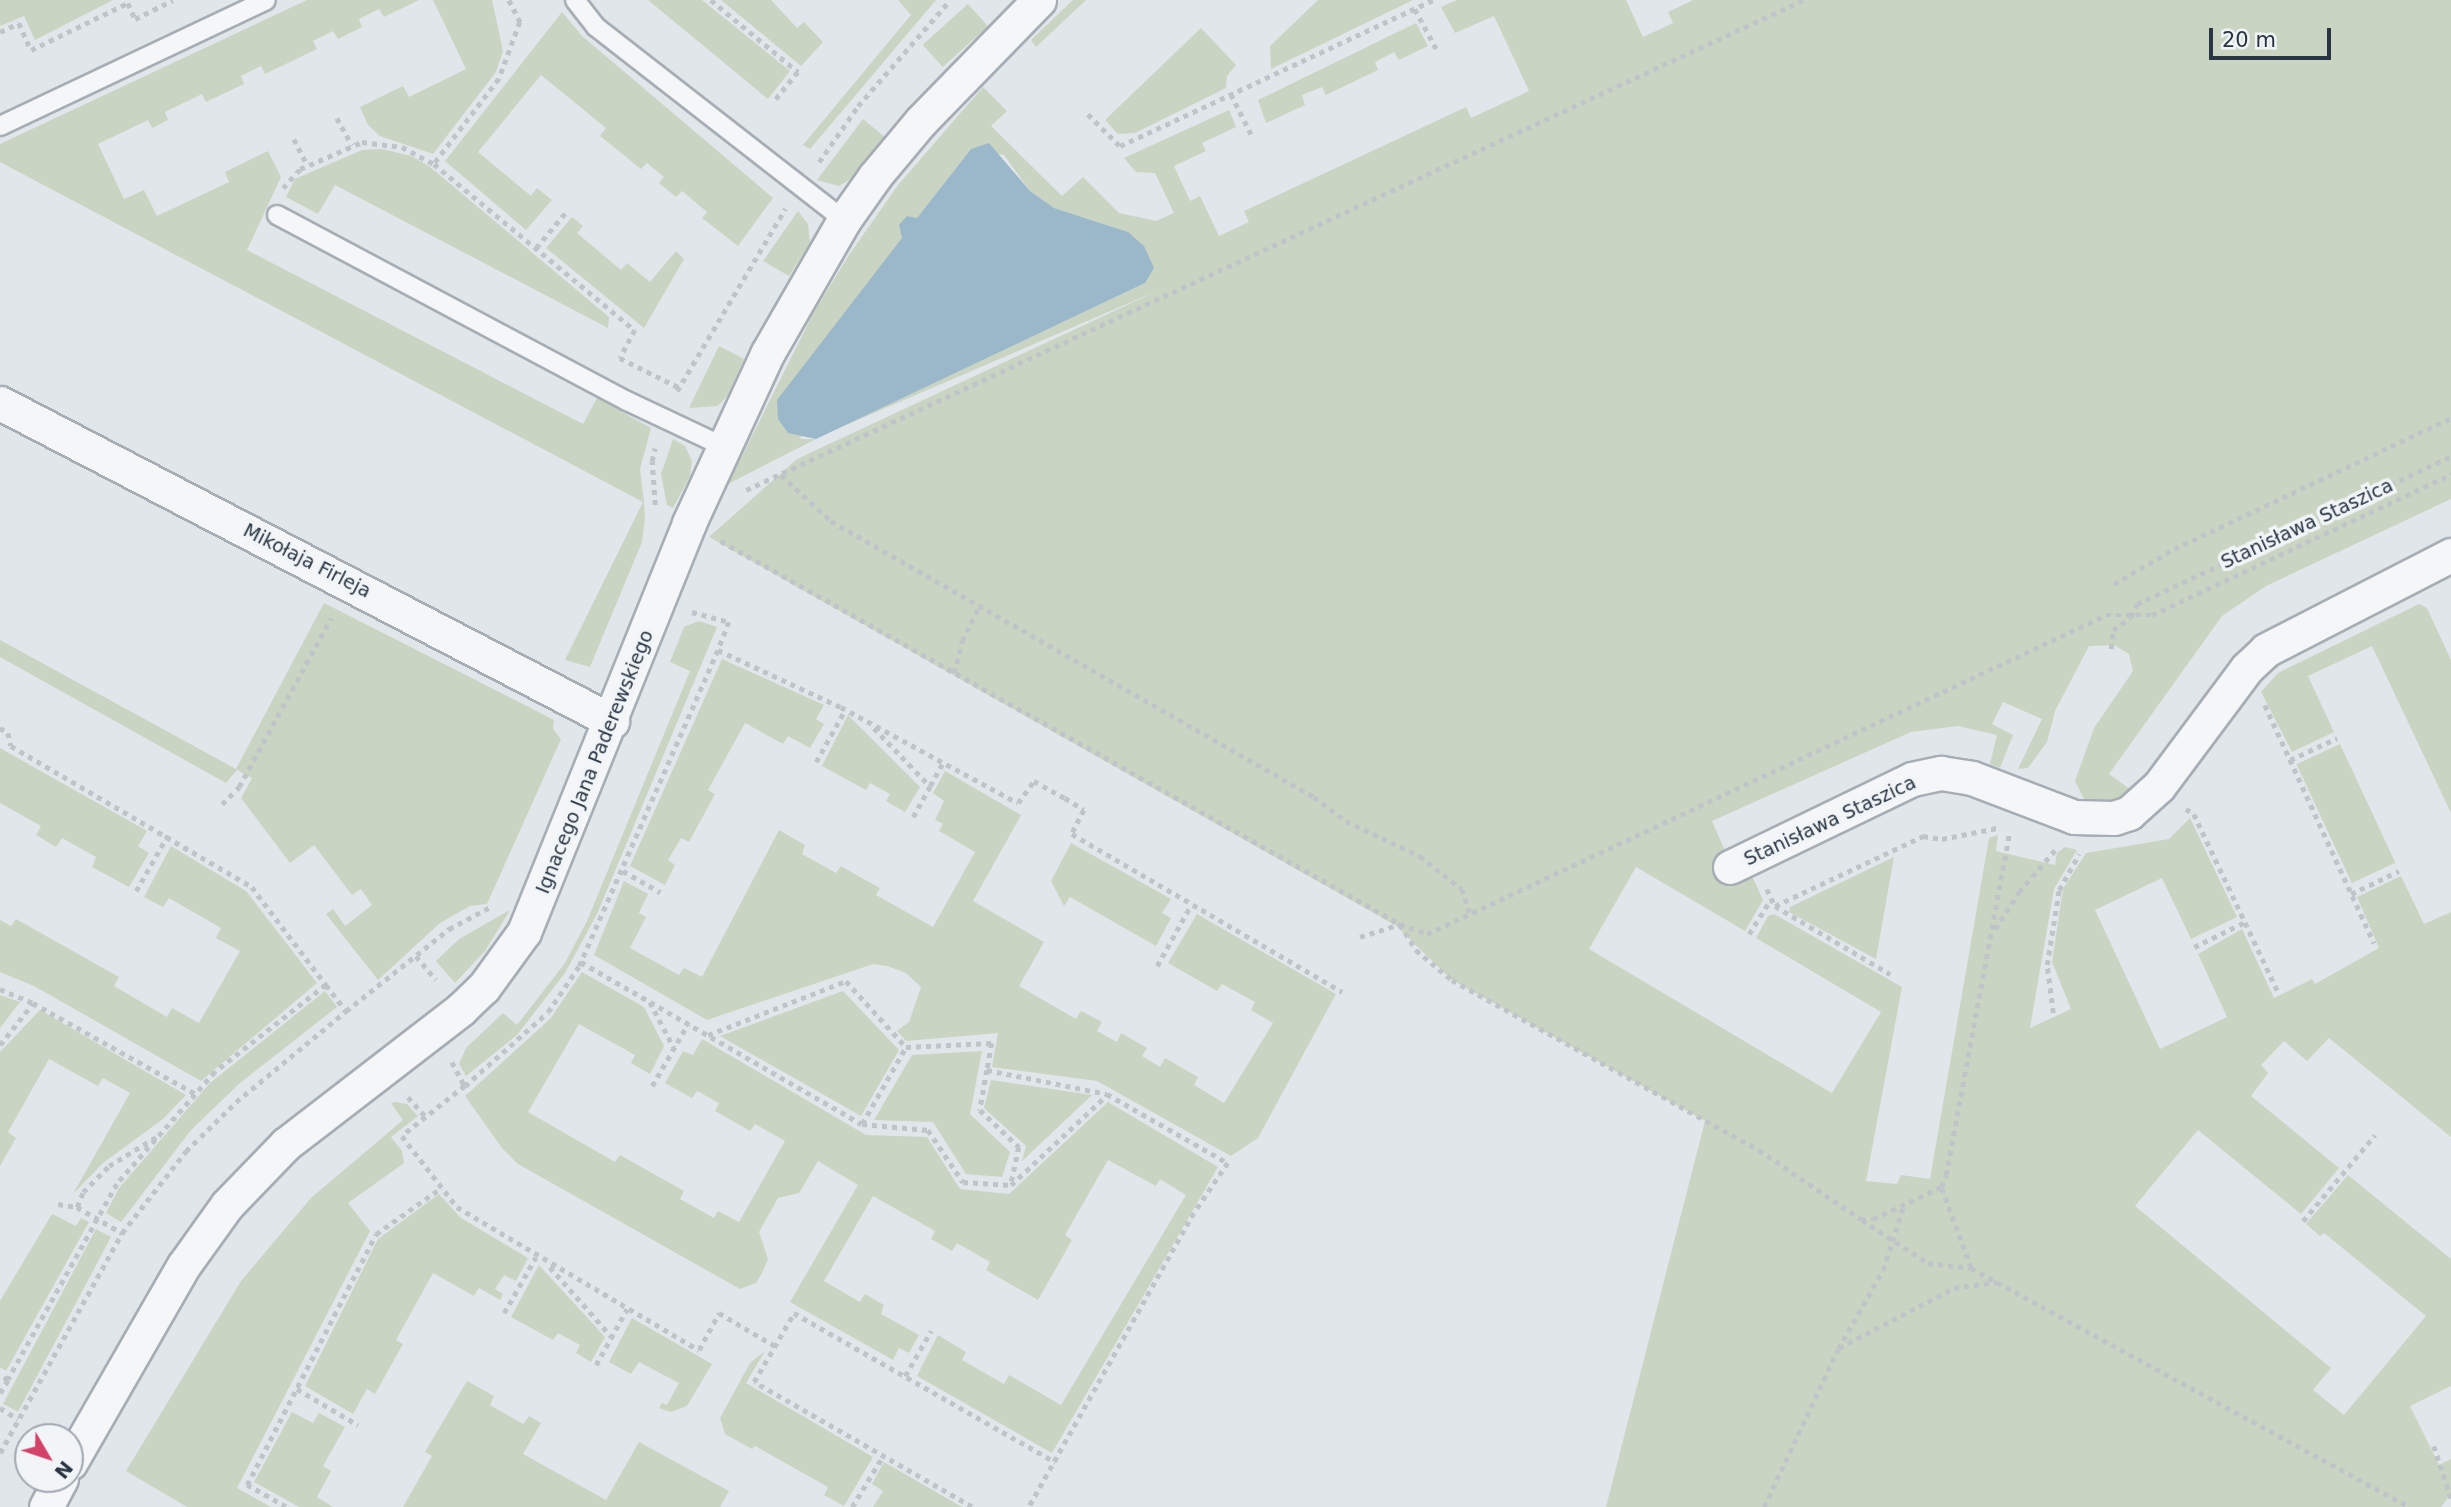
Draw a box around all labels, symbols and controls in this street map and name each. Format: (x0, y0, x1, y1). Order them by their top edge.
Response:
scale bar (2213, 14, 2336, 58)
text: 20 m (2222, 28, 2276, 52)
street label: Stanisława Staszica (2217, 474, 2397, 574)
street label: Mikołaja Firleja (239, 519, 375, 603)
street label: Ignacego Jana Paderewskiego (532, 627, 658, 897)
street label: Stanisława Staszica (1740, 771, 1920, 871)
north arrow (14, 1423, 84, 1493)
text: N (50, 1457, 77, 1483)

